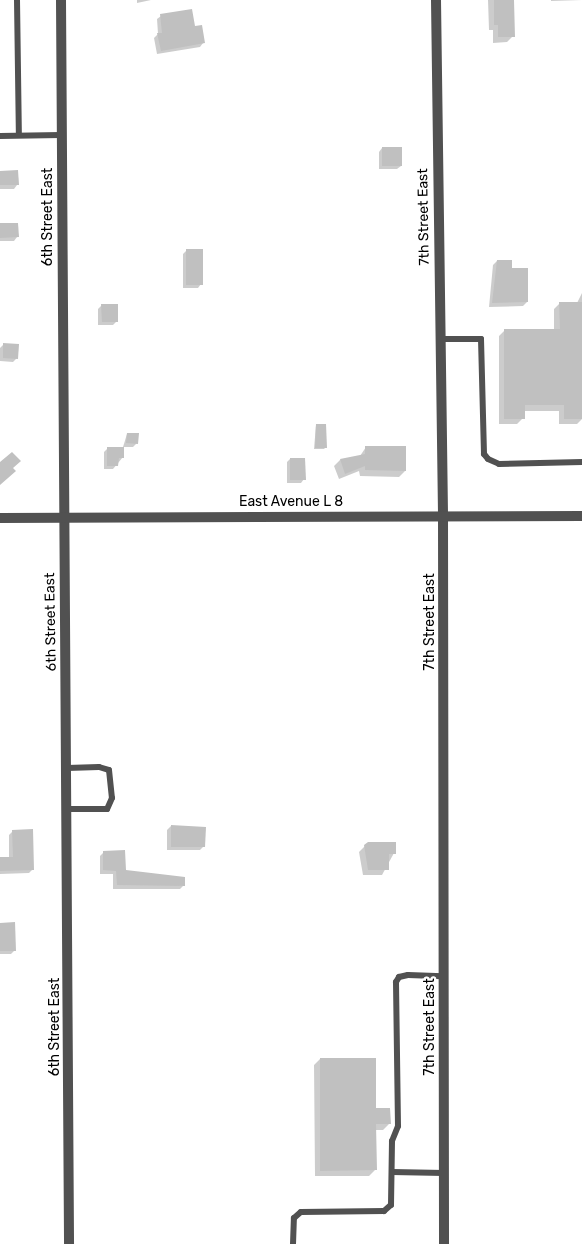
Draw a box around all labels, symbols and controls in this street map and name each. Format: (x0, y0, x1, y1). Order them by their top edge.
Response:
street label: 6th Street East (40, 168, 56, 266)
street label: 7th Street East (415, 168, 433, 266)
street label: East Avenue L 8 (239, 494, 343, 510)
street label: 6th Street East (42, 573, 60, 671)
street label: 7th Street East (422, 573, 438, 671)
street label: 6th Street East (47, 978, 63, 1076)
street label: 7th Street East (422, 978, 438, 1076)

